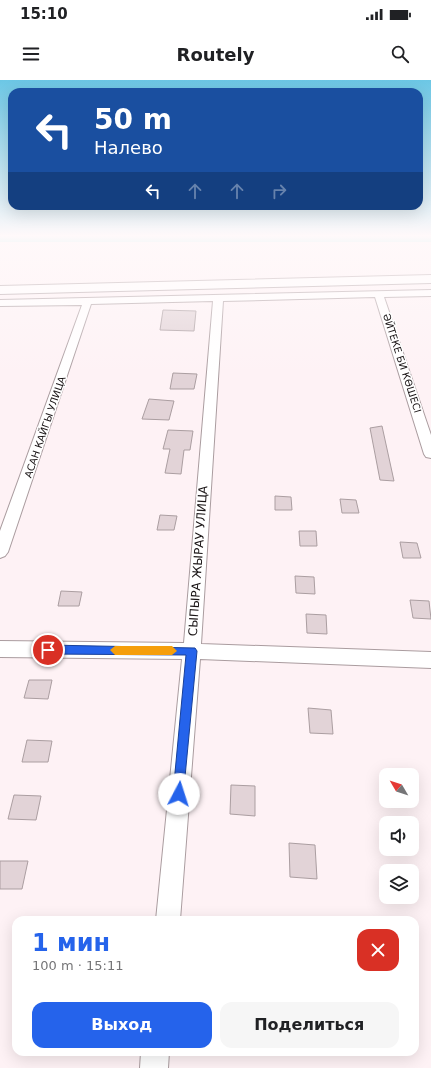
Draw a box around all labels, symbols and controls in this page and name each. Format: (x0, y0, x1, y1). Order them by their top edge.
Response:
text: 15:10 (20, 5, 68, 23)
icon: menu (20, 43, 42, 65)
icon: search (389, 43, 411, 65)
text: Routely (177, 44, 254, 65)
text: 50 m (94, 103, 172, 136)
icon: left (28, 104, 80, 156)
text: Налево (94, 137, 163, 158)
icon: left (142, 180, 164, 202)
icon: ahead (184, 180, 206, 202)
icon: ahead (226, 180, 248, 202)
icon: right (268, 180, 290, 202)
street label: ӘЙТЕКЕ БИ КӨШЕСІ (381, 312, 424, 414)
street label: АСАН КАЙГЫ УЛИЦА (22, 374, 68, 479)
street label: СЫПЫРА ЖЫРАУ УЛИЦА (186, 485, 210, 637)
pin (31, 633, 65, 667)
icon: arrive (37, 639, 59, 661)
north arrow (379, 768, 419, 808)
map controls (379, 768, 419, 904)
position arrow (158, 773, 200, 815)
button: sound (379, 816, 419, 856)
button: layers (379, 864, 419, 904)
text: 1 мин (32, 929, 110, 957)
button: close (357, 929, 399, 971)
text: 100 m · 15:11 (32, 958, 123, 973)
button: Выход (32, 1002, 212, 1048)
button: Поделиться (220, 1002, 399, 1048)

